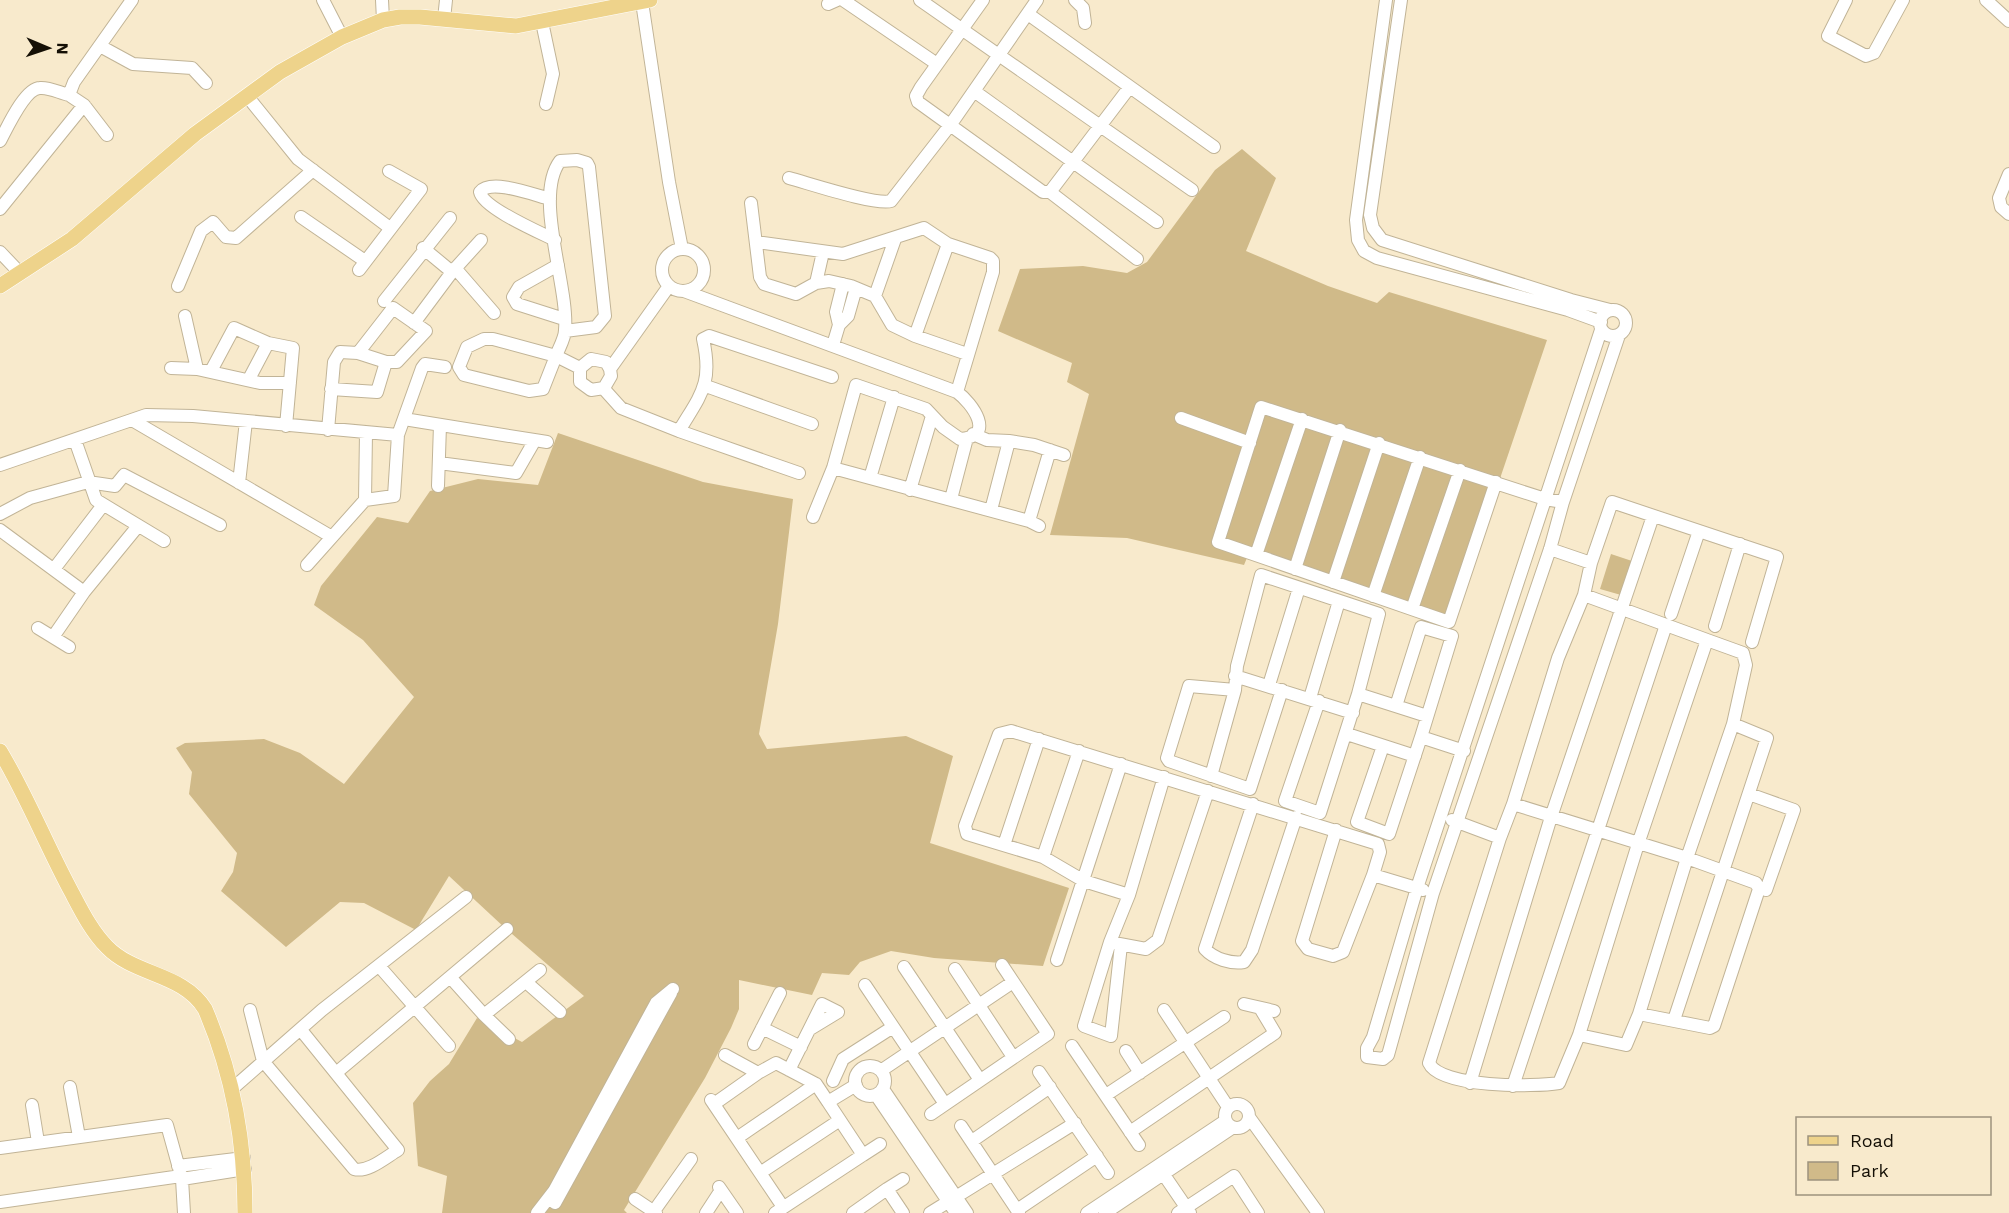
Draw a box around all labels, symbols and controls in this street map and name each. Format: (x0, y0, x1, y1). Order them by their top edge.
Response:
north arrow (18, 18, 78, 78)
text: N (53, 42, 72, 55)
legend (1796, 1117, 1991, 1195)
text: Road (1850, 1130, 1894, 1151)
text: Park (1850, 1160, 1889, 1181)

